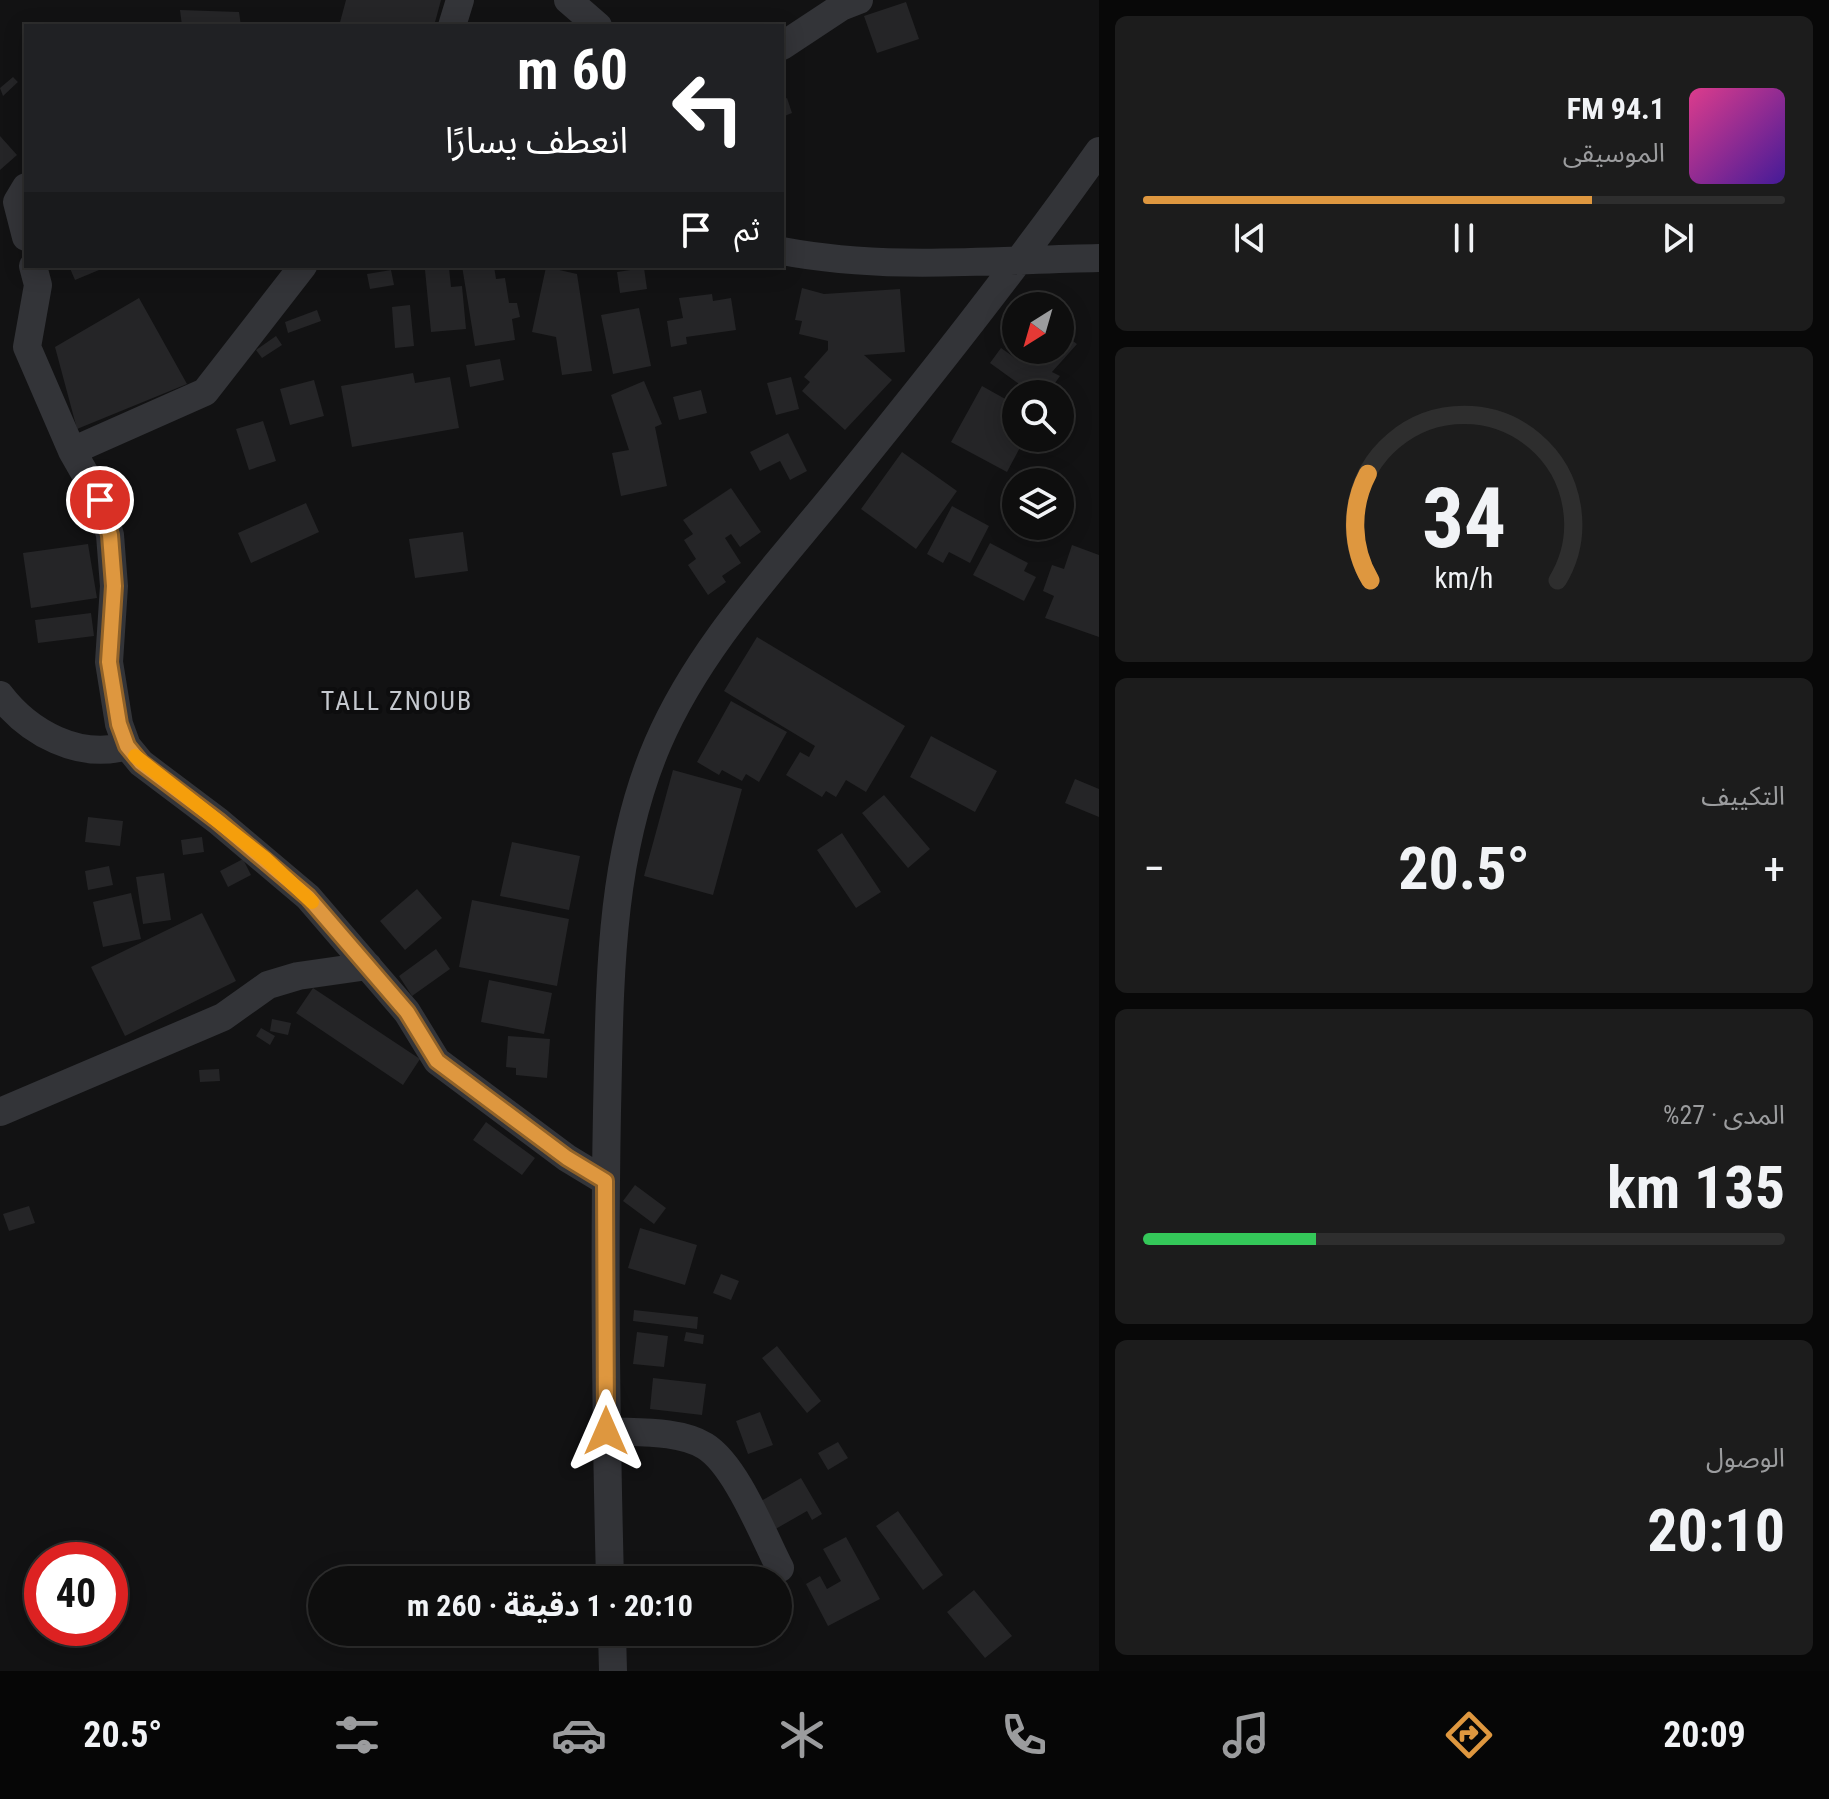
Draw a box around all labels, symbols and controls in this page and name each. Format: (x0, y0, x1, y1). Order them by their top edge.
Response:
text: 60 m (517, 37, 628, 103)
icon: left (656, 56, 760, 160)
text: 94.1 FM (1567, 91, 1665, 126)
text: انعطف يسارًا (445, 120, 628, 162)
text: الموسيقى (1563, 138, 1665, 168)
icon: arrive (674, 208, 718, 252)
text: ثم (734, 212, 760, 247)
icon: previous (1228, 216, 1272, 260)
icon: pause (1442, 216, 1486, 260)
icon: next (1656, 216, 1700, 260)
north arrow (1002, 292, 1074, 364)
map controls (1002, 292, 1074, 540)
button: search (1002, 380, 1074, 452)
pin (66, 466, 134, 534)
button: layers (1002, 468, 1074, 540)
text: 34 (1422, 469, 1506, 566)
icon: arrive (78, 478, 122, 522)
text: km/h (1435, 561, 1493, 595)
district label: TALL ZNOUB (321, 686, 473, 716)
text: التكييف (1701, 781, 1785, 811)
text: 20.5° (1398, 833, 1530, 904)
text: − (1143, 843, 1165, 895)
text: + (1763, 843, 1785, 895)
text: المدى · 27% (1663, 1100, 1785, 1130)
text: 135 km (1607, 1152, 1785, 1223)
position arrow (564, 1389, 648, 1473)
text: الوصول (1706, 1443, 1785, 1473)
text: 20:10 (1647, 1495, 1785, 1566)
speed limit sign: 40 (24, 1542, 128, 1646)
text: 20:10 · 1 دقيقة · 260 m (407, 1588, 693, 1623)
icon: filters (329, 1707, 385, 1763)
icon: car (551, 1707, 607, 1763)
icon: climate (774, 1707, 830, 1763)
icon: phone (996, 1707, 1052, 1763)
icon: music (1218, 1707, 1274, 1763)
icon: directions (1441, 1707, 1497, 1763)
text: 20.5° (83, 1714, 162, 1756)
text: 20:09 (1663, 1714, 1746, 1756)

